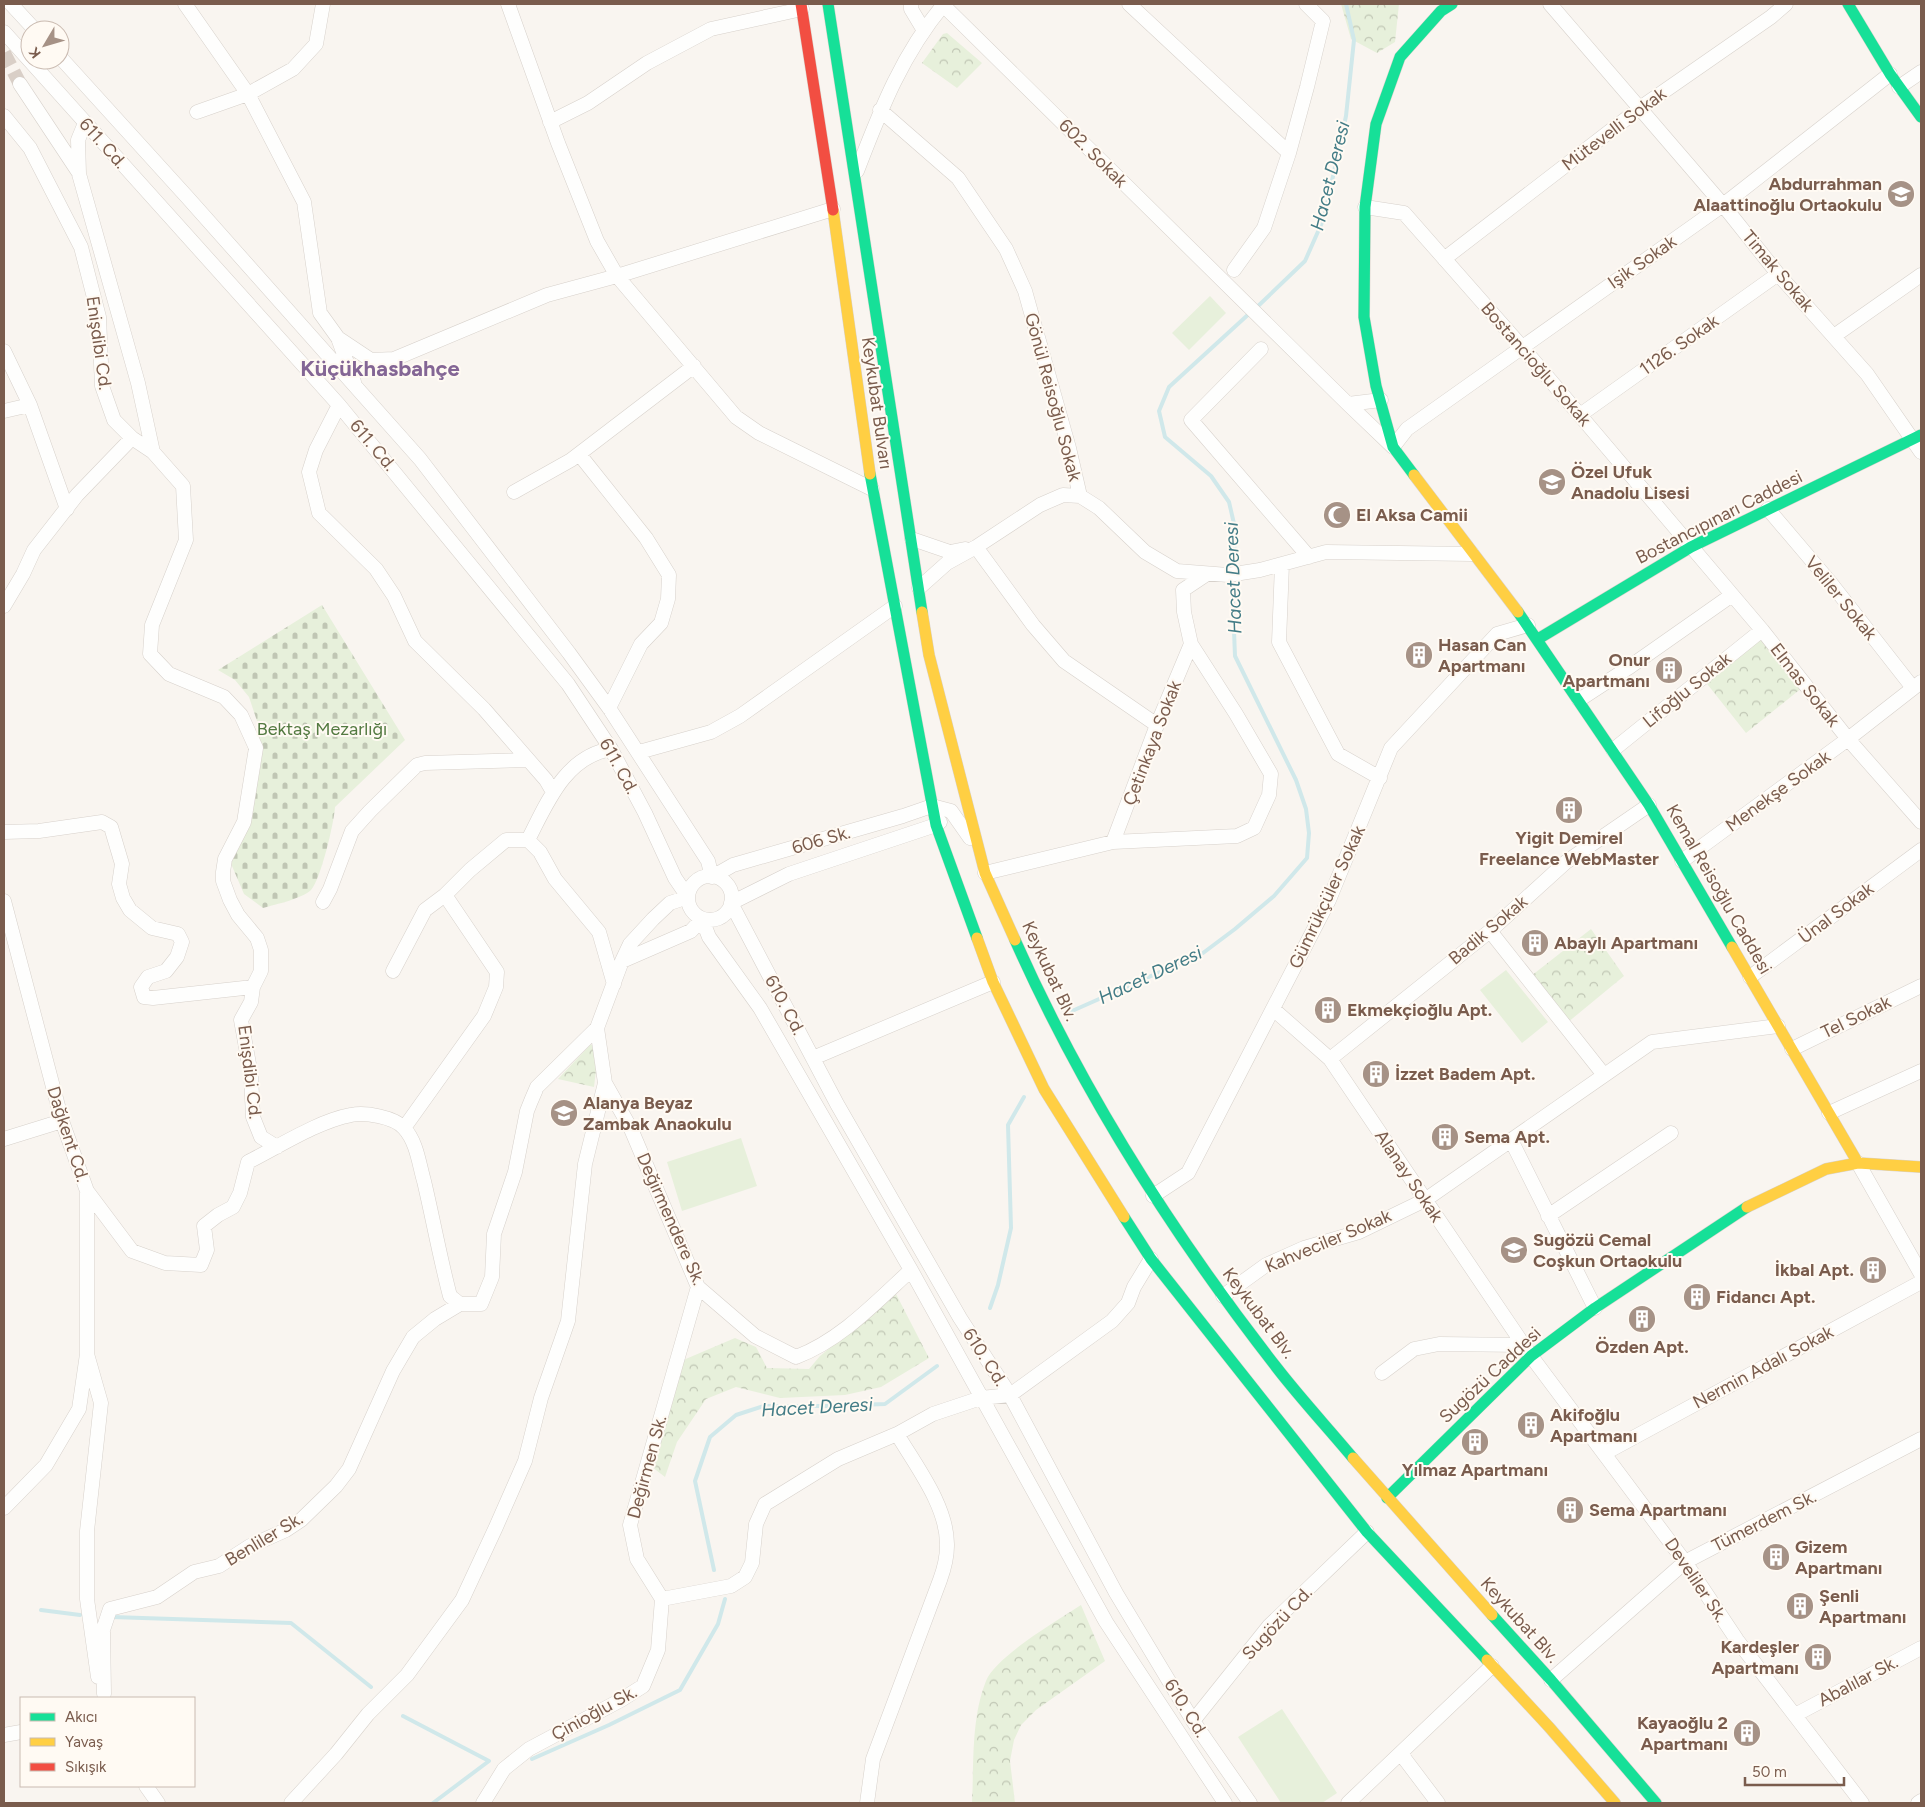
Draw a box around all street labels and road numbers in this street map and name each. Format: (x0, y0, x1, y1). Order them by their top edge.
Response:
street label: Mütevelli Sokak (1557, 82, 1671, 175)
street label: 611. Cd. (75, 113, 131, 173)
street label: 602. Sokak (1054, 114, 1132, 192)
street label: Timak Sokak (1738, 226, 1819, 316)
street label: Işik Sokak (1603, 230, 1681, 294)
street label: Enişdibi Cd. (82, 295, 116, 391)
street label: Bostancioğlu Sokak (1476, 297, 1596, 431)
street label: Gönül Reisoğlu Sokak (1020, 310, 1086, 484)
street label: 1126. Sokak (1635, 310, 1723, 380)
street label: Keykubat Bulvarı (857, 336, 897, 470)
street label: 611. Cd. (345, 415, 401, 475)
street label: Bostancıpınarı Caddesi (1632, 465, 1806, 569)
street label: Veliler Sokak (1800, 551, 1882, 645)
street label: Elmas Sokak (1766, 639, 1845, 731)
street label: Lifoğlu Sokak (1638, 647, 1736, 732)
street label: Çetinkaya Sokak (1118, 677, 1186, 809)
street label: 611. Cd. (595, 734, 643, 798)
street label: Menekşe Sokak (1721, 745, 1835, 836)
street label: Kemal Reisoğlu Caddesi (1661, 800, 1777, 978)
street label: 606 Sk. (789, 821, 853, 859)
street label: Gümrükçüler Sokak (1284, 822, 1370, 972)
street label: Ünal Sokak (1794, 877, 1878, 948)
street label: Badik Sokak (1444, 891, 1532, 969)
street label: Keykubat Blv. (1017, 918, 1083, 1024)
street label: 610. Cd. (760, 971, 810, 1039)
street label: Tel Sokak (1817, 991, 1895, 1043)
street label: Enişdibi Cd. (233, 1024, 267, 1120)
street label: Dağkent Cd. (42, 1083, 94, 1185)
street label: Alanay Sokak (1370, 1126, 1448, 1226)
street label: Değirmendere Sk. (632, 1149, 710, 1289)
street label: Kahveciler Sokak (1262, 1204, 1395, 1278)
street label: Keykubat Blv. (1218, 1263, 1300, 1363)
street label: Nermin Adalı Sokak (1689, 1321, 1837, 1413)
street label: Sugözü Caddesi (1435, 1322, 1545, 1428)
street label: 610. Cd. (958, 1324, 1012, 1390)
street label: Değirmen Sk. (623, 1413, 671, 1521)
street label: Tümerdem Sk. (1708, 1485, 1820, 1557)
street label: Benliler Sk. (221, 1507, 307, 1571)
street label: Develiler Sk. (1660, 1534, 1732, 1626)
street label: Keykubat Blv. (1476, 1573, 1564, 1667)
street label: Sugözü Cd. (1237, 1582, 1317, 1664)
street label: Abalılar Sk. (1814, 1651, 1902, 1711)
street label: 610. Cd. (1160, 1675, 1212, 1741)
street label: Çinioğlu Sk. (547, 1681, 641, 1745)

